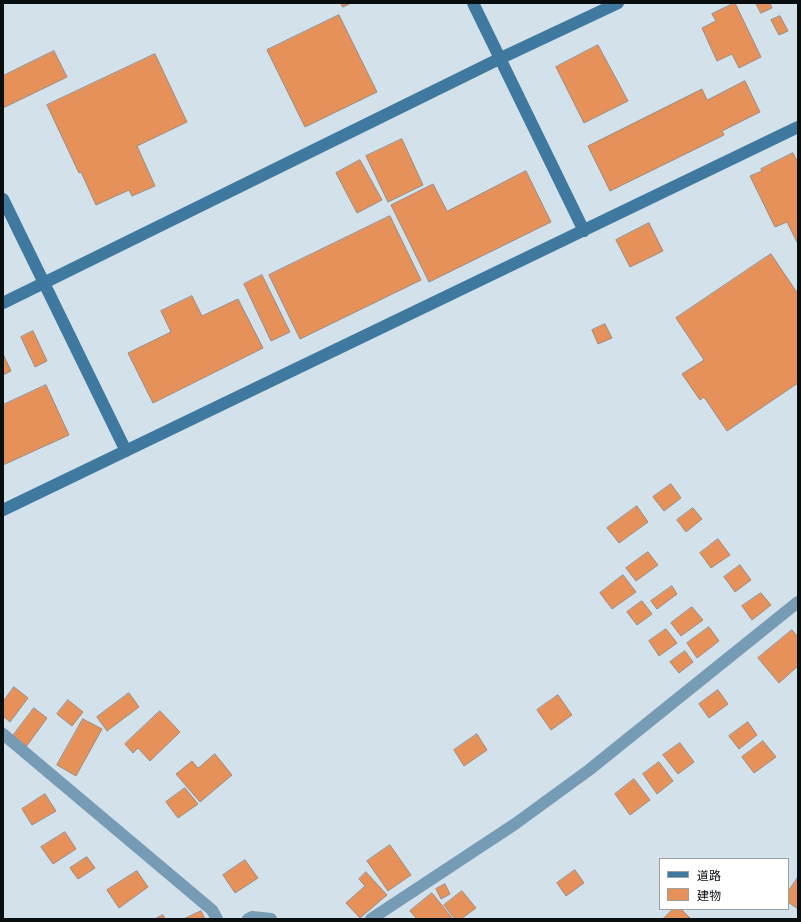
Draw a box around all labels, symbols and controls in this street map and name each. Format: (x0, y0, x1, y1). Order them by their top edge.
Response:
legend (659, 858, 789, 910)
text: 道路 (697, 869, 721, 883)
text: 建物 (697, 889, 721, 903)

